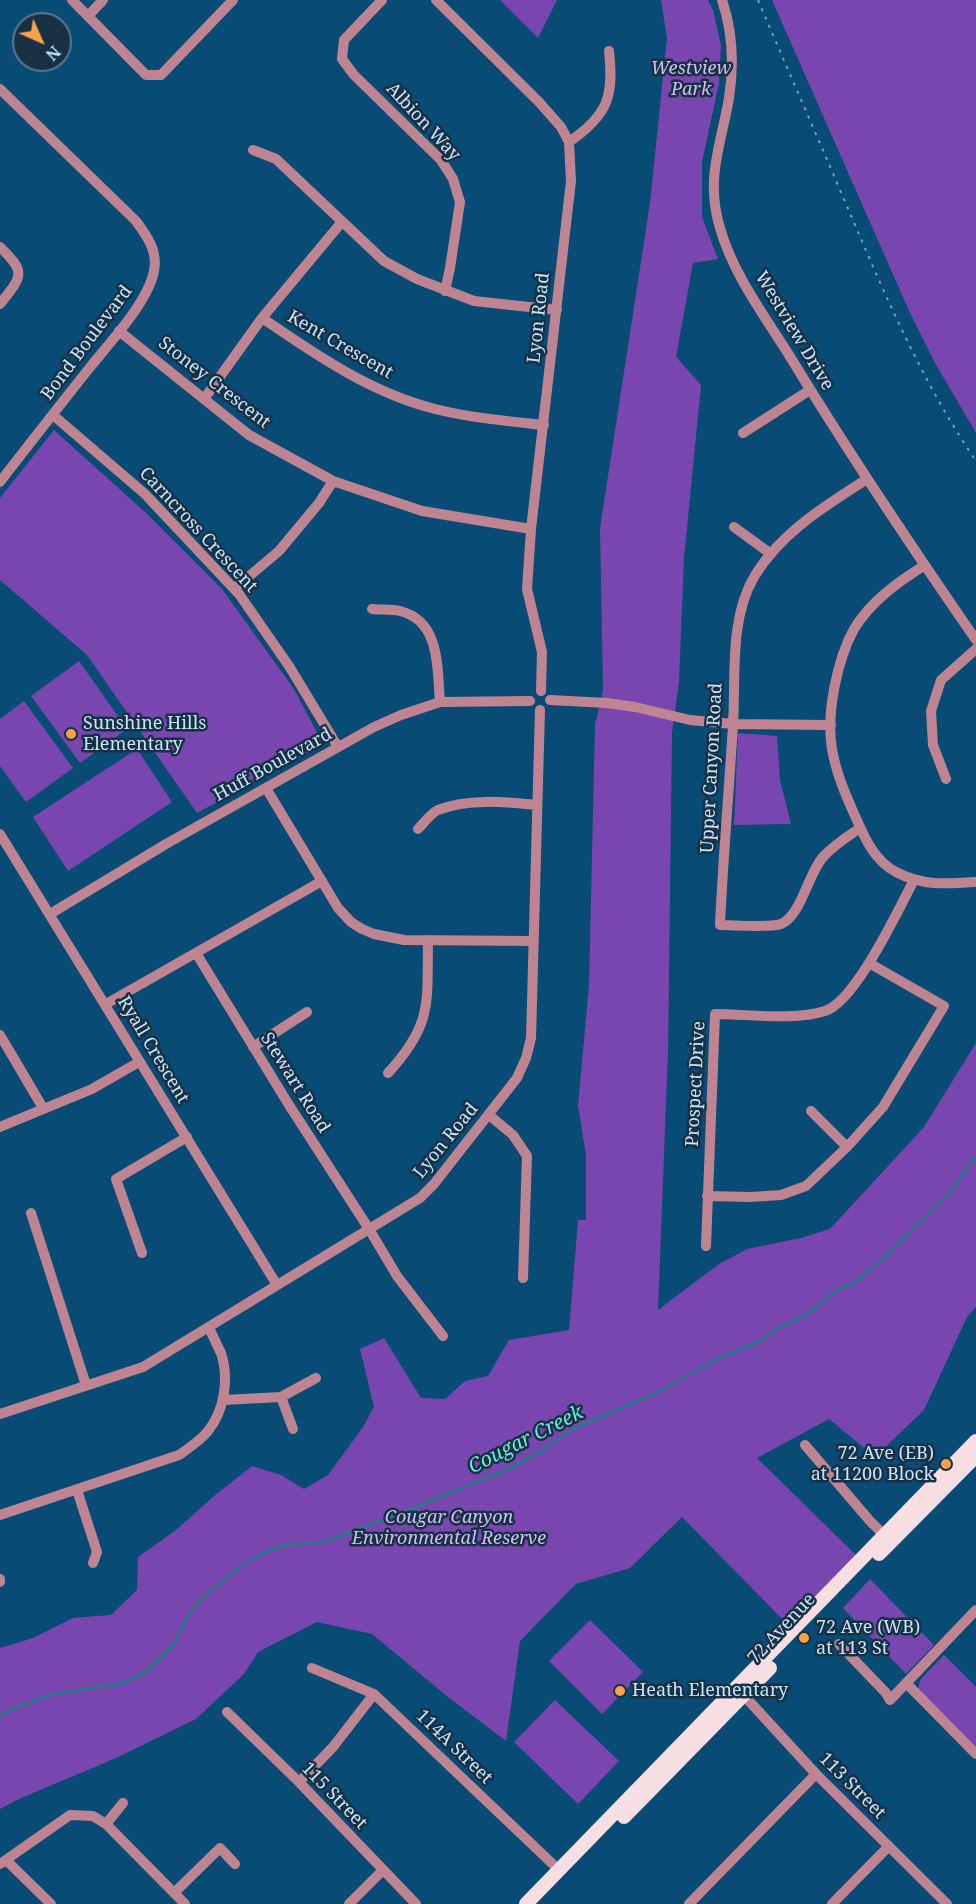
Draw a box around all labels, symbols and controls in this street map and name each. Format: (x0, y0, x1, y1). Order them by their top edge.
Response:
north arrow (12, 12, 72, 72)
text: N (41, 41, 66, 66)
park label: Westview Park (651, 58, 731, 100)
street label: Albion Way (381, 78, 465, 166)
street label: Westview Drive (750, 267, 838, 395)
street label: Lyon Road (524, 272, 554, 364)
street label: Bond Boulevard (37, 281, 137, 405)
street label: Kent Crescent (283, 306, 397, 384)
street label: Stoney Crescent (154, 333, 274, 433)
street label: Carncross Crescent (134, 463, 262, 597)
street label: Upper Canyon Road (697, 682, 727, 854)
place label: Sunshine Hills Elementary (83, 713, 206, 756)
street label: Huff Boulevard (210, 724, 336, 806)
marker: Sunshine Hills Elementary (64, 727, 78, 741)
street label: Ryall Crescent (113, 992, 193, 1108)
street label: Prospect Drive (682, 1021, 710, 1147)
street label: Stewart Road (256, 1029, 334, 1137)
street label: Lyon Road (409, 1099, 483, 1183)
water label: Cougar Creek (464, 1401, 588, 1479)
place label: 72 Ave (EB) at 11200 Block (811, 1443, 934, 1486)
marker: 72 Ave (EB) at 11200 Block (939, 1457, 953, 1471)
park label: Cougar Canyon Environmental Reserve (352, 1507, 546, 1550)
street label: 72 Avenue (744, 1589, 820, 1669)
place label: 72 Ave (WB) at 113 St (816, 1617, 920, 1660)
marker: 72 Ave (WB) at 113 St (797, 1631, 811, 1645)
place label: Heath Elementary (632, 1680, 788, 1702)
marker: Heath Elementary (613, 1684, 627, 1698)
street label: 114A Street (411, 1705, 497, 1789)
street label: 113 Street (814, 1748, 890, 1824)
street label: 115 Street (297, 1758, 371, 1834)

